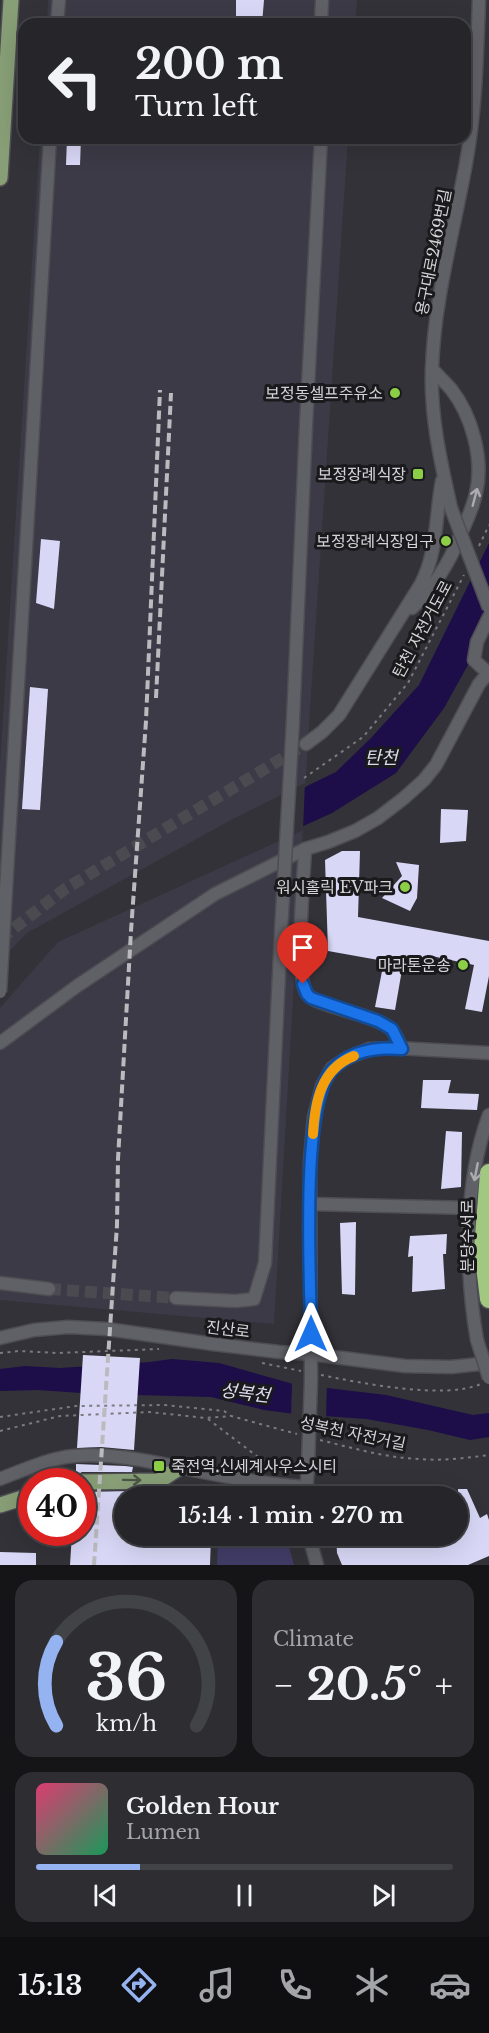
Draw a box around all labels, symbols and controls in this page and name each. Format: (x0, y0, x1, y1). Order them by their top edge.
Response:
text: 200 m (135, 38, 283, 90)
icon: left (36, 42, 114, 120)
text: Turn left (135, 90, 258, 123)
street label: 용구대로2469번길 (411, 187, 455, 317)
place label: 보정동셀프주유소 (265, 383, 383, 403)
marker: 보정동셀프주유소 (388, 386, 402, 400)
place label: 보정장례식장 (318, 464, 406, 484)
marker: 보정장례식장 (411, 467, 425, 481)
one-way arrow (470, 488, 481, 507)
place label: 보정장례식장입구 (316, 531, 434, 551)
marker: 보정장례식장입구 (439, 534, 453, 548)
street label: 탄천 자전거도로 (388, 577, 456, 681)
water label: 탄천 (364, 747, 400, 769)
place label: 워시홀릭 EV파크 (276, 877, 393, 897)
marker: 워시홀릭 EV파크 (398, 880, 412, 894)
pin (277, 922, 328, 984)
icon: arrive (286, 931, 319, 964)
place label: 마라톤운송 (377, 955, 451, 975)
marker: 마라톤운송 (456, 958, 470, 972)
one-way arrow (470, 1161, 481, 1181)
street label: 분당수서로 (457, 1199, 477, 1273)
position arrow (279, 1302, 343, 1366)
street label: 진산로 (205, 1316, 251, 1342)
water label: 성복천 (219, 1379, 273, 1407)
street label: 성복천 자전거길 (298, 1412, 408, 1454)
place label: 죽전역.신세계사우스시티 (171, 1456, 337, 1476)
marker: 죽전역.신세계사우스시티 (152, 1459, 166, 1473)
speed limit sign: 40 (18, 1468, 96, 1546)
one-way arrow (122, 1474, 142, 1486)
text: 15:14 · 1 min · 270 m (178, 1502, 404, 1529)
text: Climate (273, 1627, 354, 1651)
text: 36 (85, 1639, 167, 1717)
text: 20.5° (306, 1656, 422, 1712)
text: − (273, 1665, 294, 1706)
text: + (435, 1665, 453, 1706)
text: km/h (96, 1710, 157, 1737)
text: Golden Hour (126, 1793, 279, 1820)
text: Lumen (126, 1820, 201, 1844)
icon: previous (89, 1879, 122, 1912)
icon: pause (228, 1879, 261, 1912)
icon: next (367, 1879, 400, 1912)
icon: directions (118, 1964, 160, 2006)
icon: music (196, 1964, 238, 2006)
icon: phone (274, 1964, 316, 2006)
icon: climate (351, 1964, 393, 2006)
icon: car (429, 1964, 471, 2006)
text: 15:13 (18, 1969, 82, 2002)

